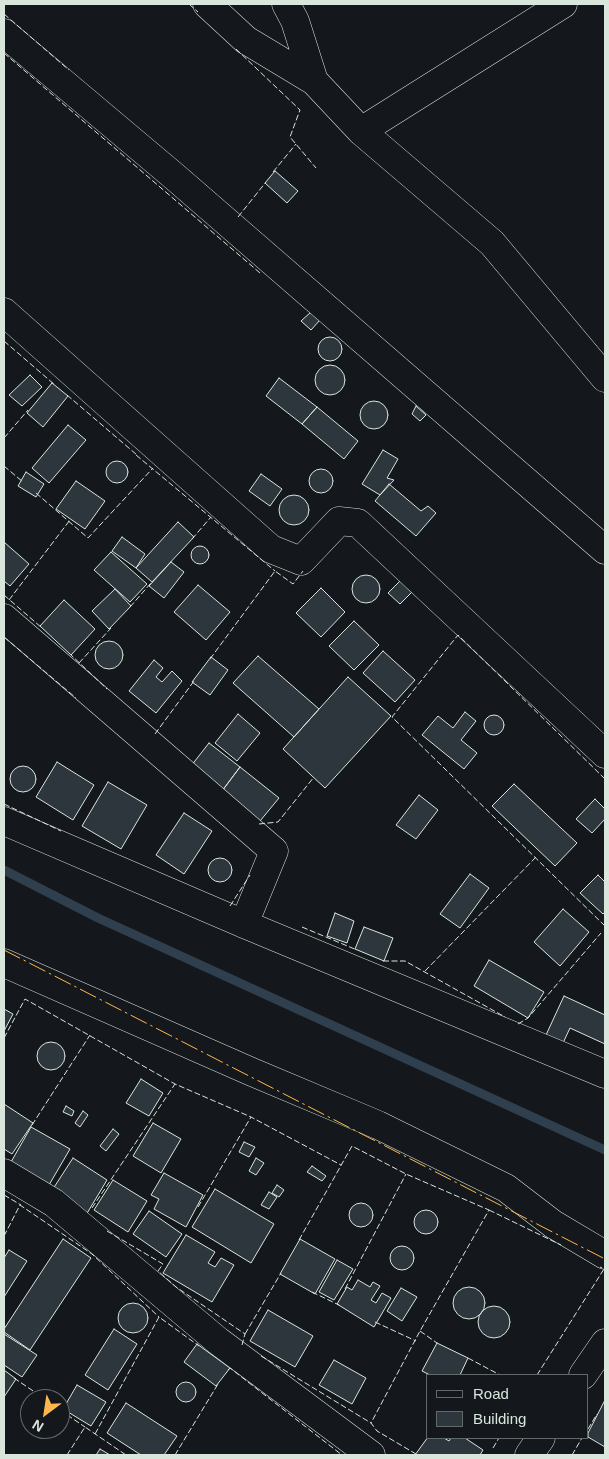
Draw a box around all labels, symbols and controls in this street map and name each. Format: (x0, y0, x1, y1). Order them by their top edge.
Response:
legend (426, 1374, 589, 1439)
text: Road (473, 1385, 509, 1402)
north arrow (20, 1389, 70, 1439)
text: Building (473, 1410, 526, 1427)
text: N (29, 1417, 46, 1435)

